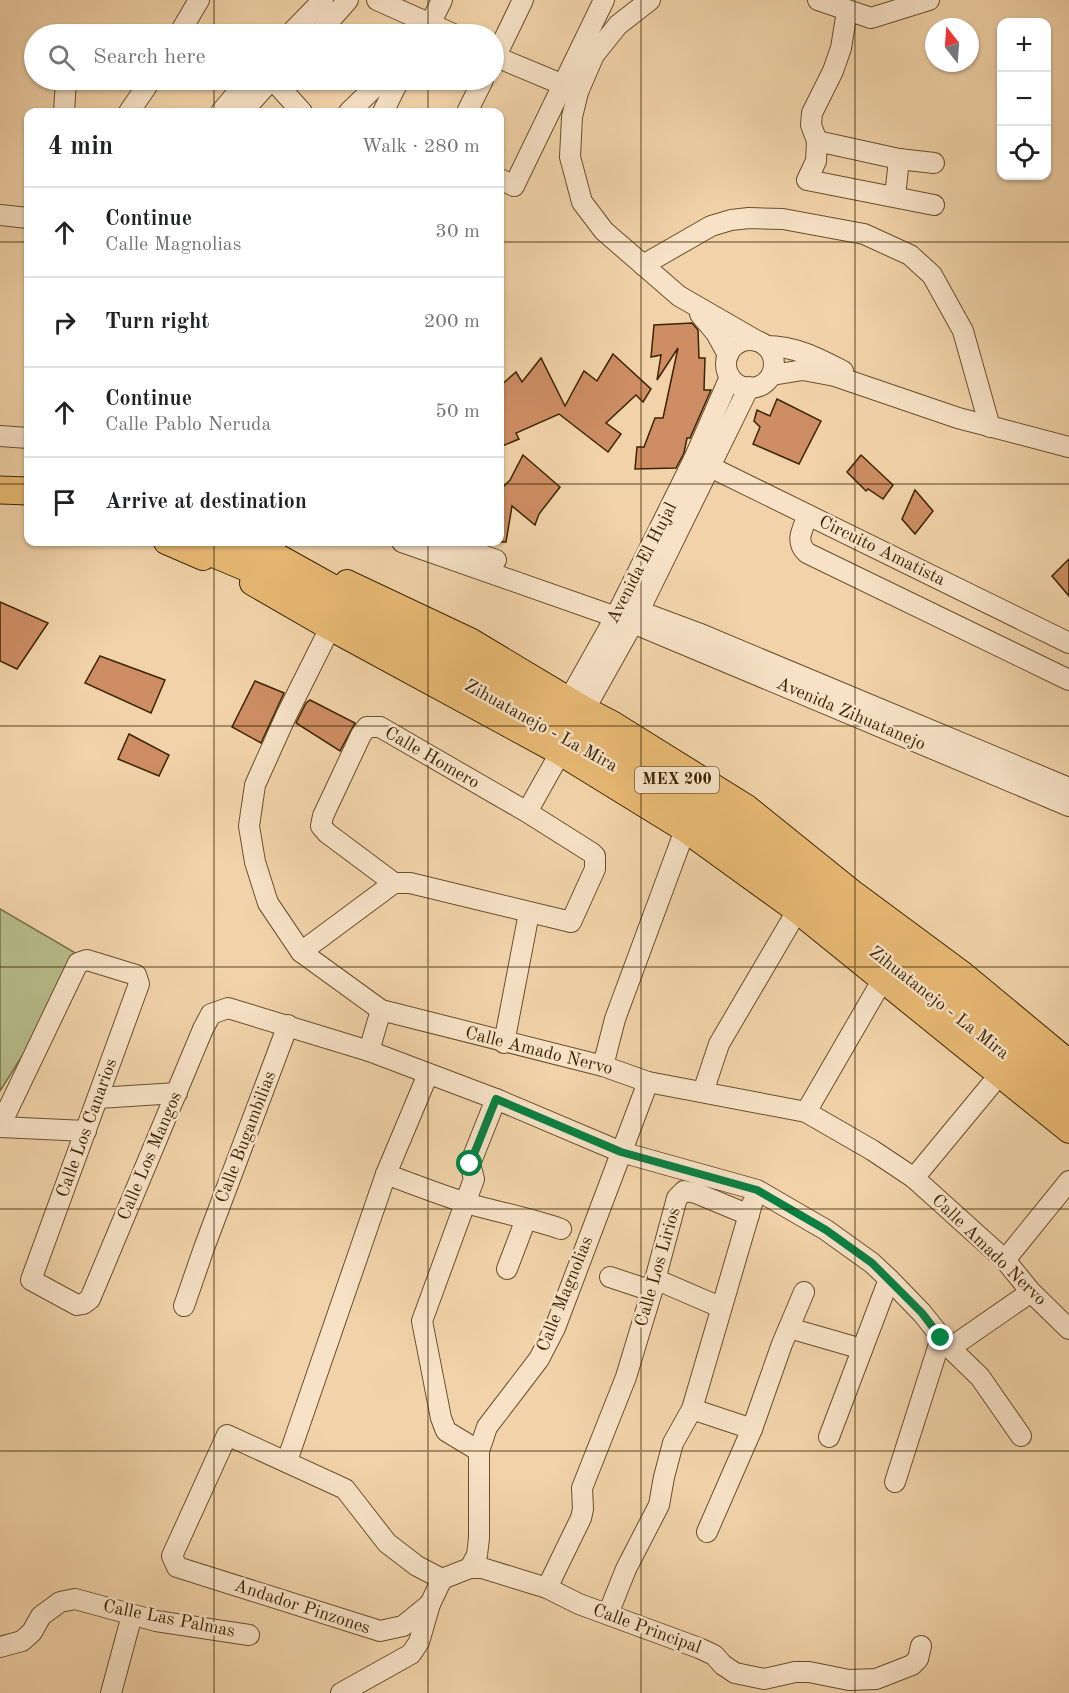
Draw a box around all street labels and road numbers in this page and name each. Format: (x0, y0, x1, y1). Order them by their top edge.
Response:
street label: Avenida El Hujal (604, 499, 680, 626)
street label: Circuito Amatista (816, 513, 948, 589)
street label: Avenida Zihuatanejo (774, 674, 928, 754)
street label: Zihuatanejo - La Mira (462, 676, 621, 776)
street label: Calle Homero (382, 724, 482, 792)
road number: MEX 200 (635, 767, 719, 793)
street label: Zihuatanejo - La Mira (866, 943, 1012, 1063)
street label: Calle Amado Nervo (463, 1024, 615, 1078)
street label: Calle Los Canarios (54, 1056, 121, 1200)
street label: Calle Bugambilias (213, 1069, 279, 1205)
street label: Calle Los Mangos (115, 1089, 185, 1223)
street label: Calle Amado Nervo (928, 1191, 1050, 1309)
street label: Calle Los Lirios (632, 1205, 684, 1329)
street label: Calle Magnolias (534, 1234, 596, 1354)
street label: Andador Pinzones (232, 1577, 372, 1638)
street label: Calle Las Palmas (102, 1597, 237, 1641)
street label: Calle Principal (590, 1601, 704, 1657)

